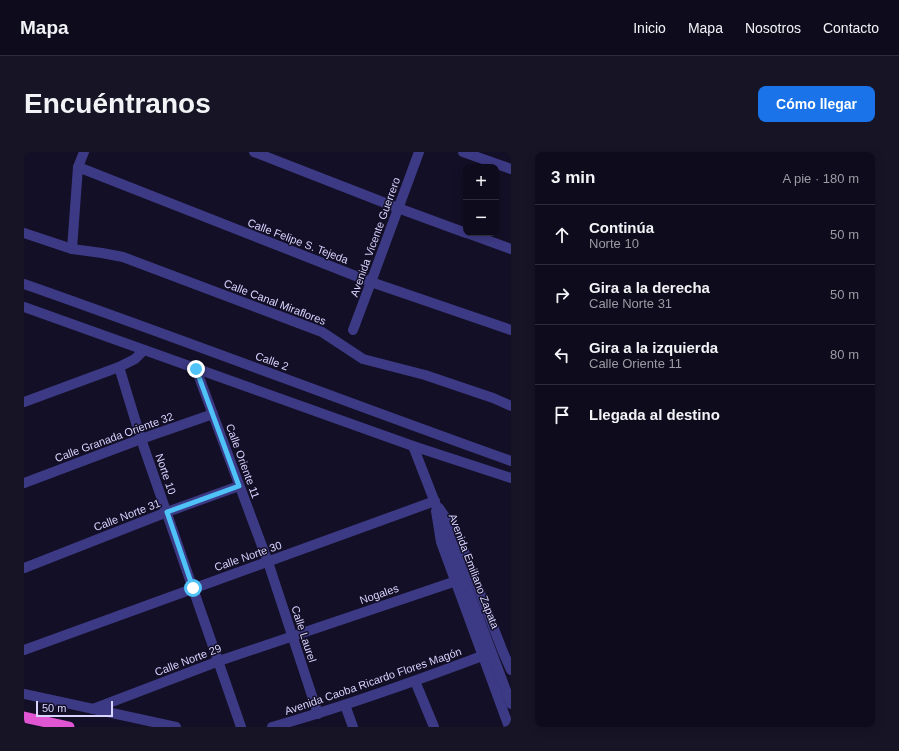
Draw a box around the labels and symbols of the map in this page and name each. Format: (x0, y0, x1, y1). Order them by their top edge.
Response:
street label: Avenida Vicente Guerrero (348, 176, 402, 298)
street label: Calle Felipe S. Tejeda (246, 216, 351, 266)
street label: Calle Canal Miraflores (222, 277, 328, 327)
street label: Calle 2 (254, 350, 290, 372)
route end (187, 360, 205, 378)
street label: Calle Granada Oriente 32 (53, 410, 175, 464)
street label: Calle Oriente 11 (224, 422, 262, 500)
street label: Norte 10 (153, 452, 179, 496)
street label: Calle Norte 31 (92, 497, 162, 533)
street label: Avenida Emiliano Zapata (447, 512, 502, 631)
street label: Calle Norte 30 (213, 539, 283, 573)
route start (184, 579, 202, 597)
street label: Nogales (358, 582, 401, 606)
street label: Calle Laurel (289, 604, 319, 664)
street label: Calle Norte 29 (153, 642, 223, 678)
street label: Avenida Caoba Ricardo Flores Magón (283, 645, 463, 717)
scale bar (36, 699, 113, 718)

